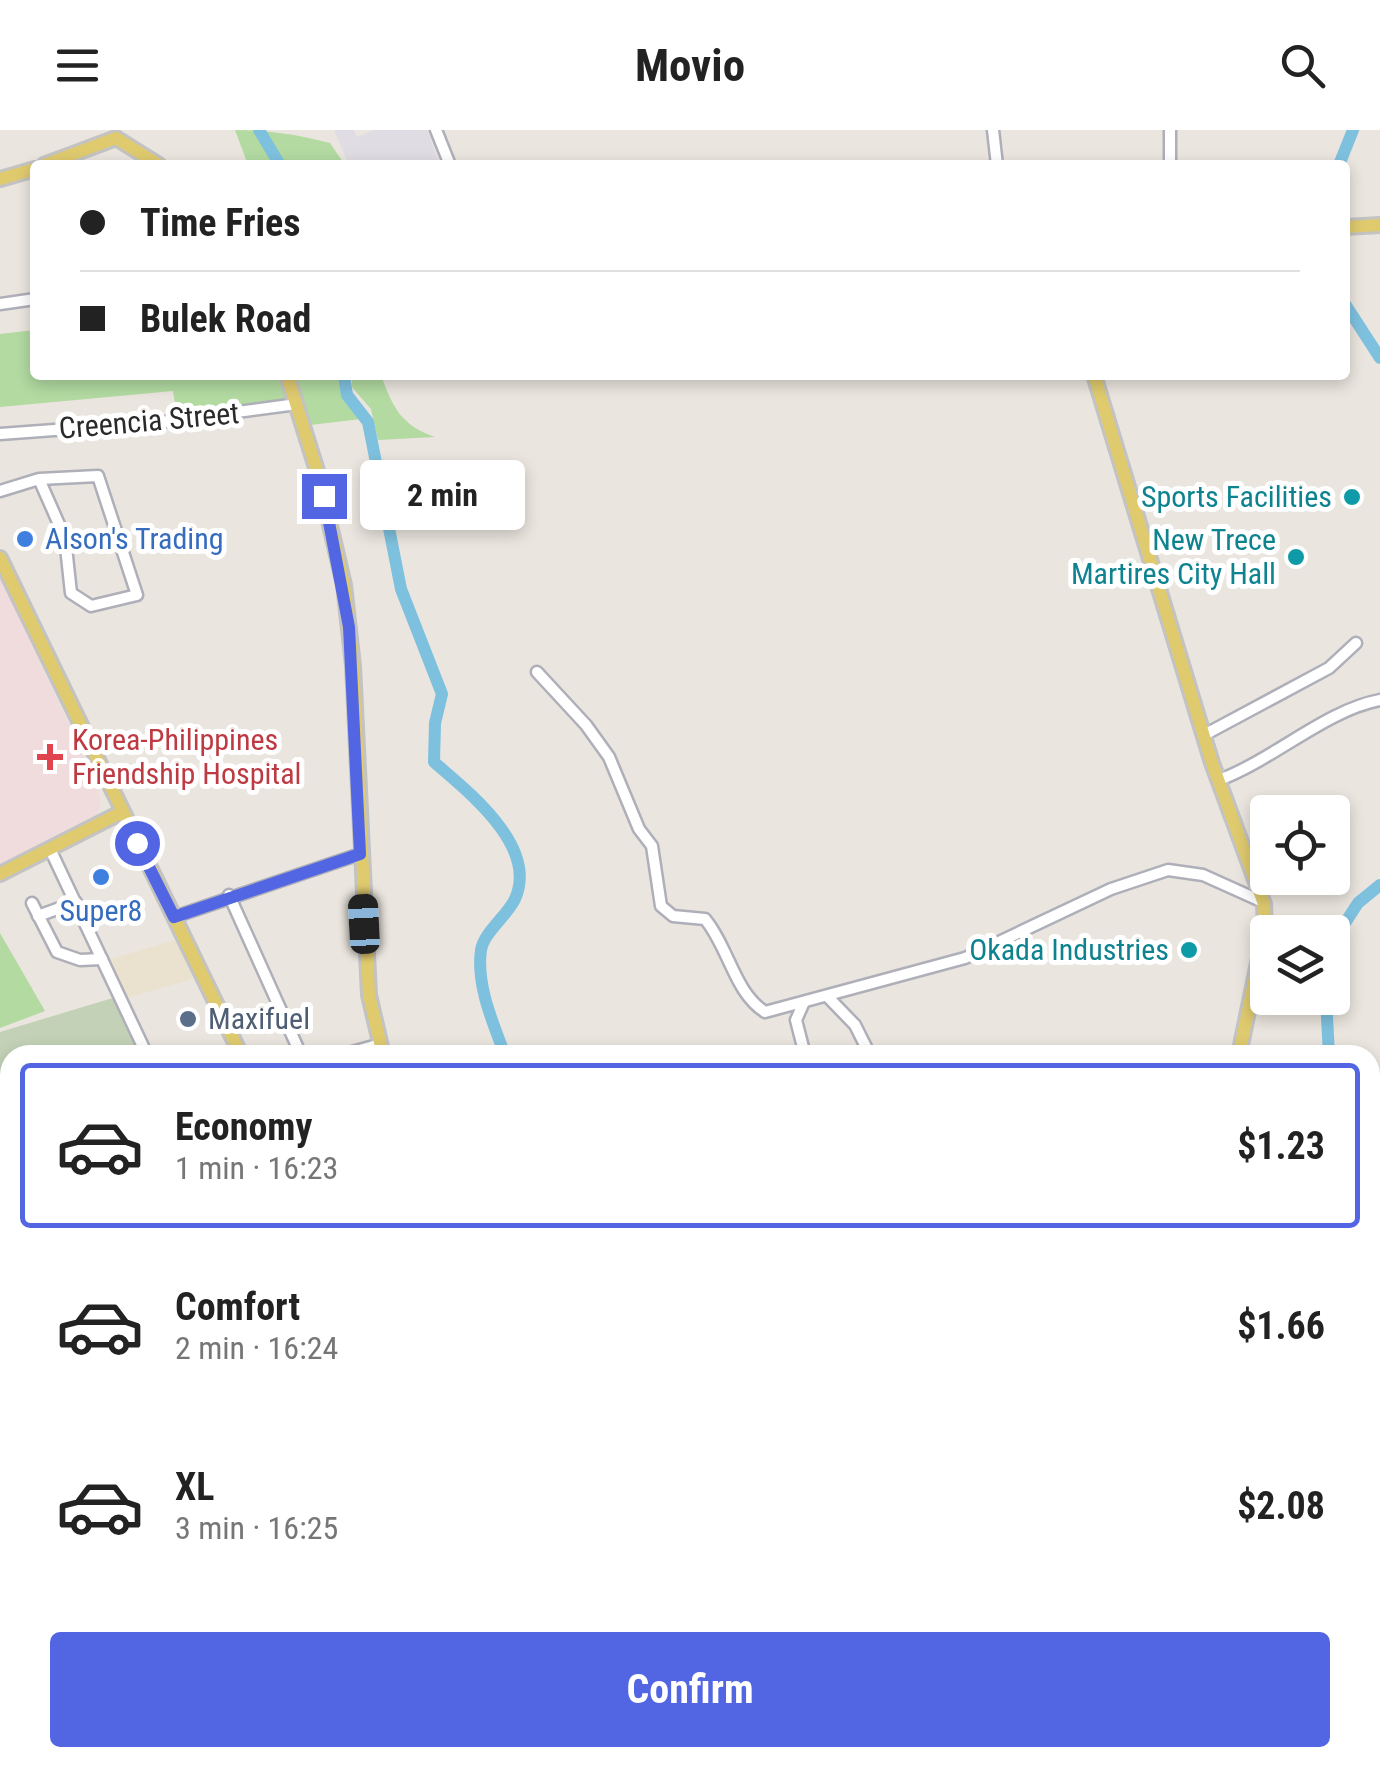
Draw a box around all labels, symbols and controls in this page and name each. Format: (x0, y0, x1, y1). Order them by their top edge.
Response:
icon: menu (50, 38, 105, 93)
icon: search (1275, 38, 1330, 93)
text: Movio (635, 39, 745, 92)
text: Time Fries (140, 201, 301, 245)
text: Bulek Road (140, 297, 311, 341)
street label: Creencia Street (57, 395, 241, 446)
callout: 2 min (359, 461, 524, 531)
route end (302, 474, 347, 519)
text: 2 min (407, 476, 478, 514)
place label: Sports Facilities (1141, 479, 1332, 514)
marker: Sports Facilities (1341, 486, 1363, 508)
place label: Alson's Trading (45, 521, 224, 556)
place label: New Trece Martires City Hall (1071, 522, 1276, 591)
marker: Alson's Trading (14, 528, 36, 550)
marker: New Trece Martires City Hall (1285, 546, 1307, 568)
place label: Korea-Philippines Friendship Hospital (72, 722, 301, 791)
marker: Korea-Philippines Friendship Hospital (37, 744, 63, 770)
map controls (1250, 795, 1350, 1015)
button: locate (1250, 795, 1350, 895)
route start (115, 821, 160, 866)
marker: Super8 (90, 866, 112, 888)
place label: Super8 (60, 893, 142, 928)
car (347, 893, 381, 955)
button: layers (1250, 915, 1350, 1015)
place label: Okada Industries (969, 932, 1169, 967)
marker: Okada Industries (1178, 939, 1200, 961)
place label: Maxifuel (208, 1001, 310, 1036)
marker: Maxifuel (177, 1008, 199, 1030)
icon: car (55, 1101, 145, 1191)
text: Economy (175, 1105, 312, 1149)
text: $1.23 (1237, 1124, 1325, 1168)
text: 1 min · 16:23 (175, 1149, 338, 1187)
icon: car (55, 1281, 145, 1371)
text: Comfort (175, 1285, 300, 1329)
text: $1.66 (1237, 1304, 1325, 1348)
text: 2 min · 16:24 (175, 1329, 338, 1367)
icon: car (55, 1461, 145, 1551)
text: XL (175, 1465, 214, 1509)
text: $2.08 (1237, 1484, 1325, 1528)
text: 3 min · 16:25 (175, 1509, 338, 1547)
button: Confirm (50, 1632, 1330, 1747)

